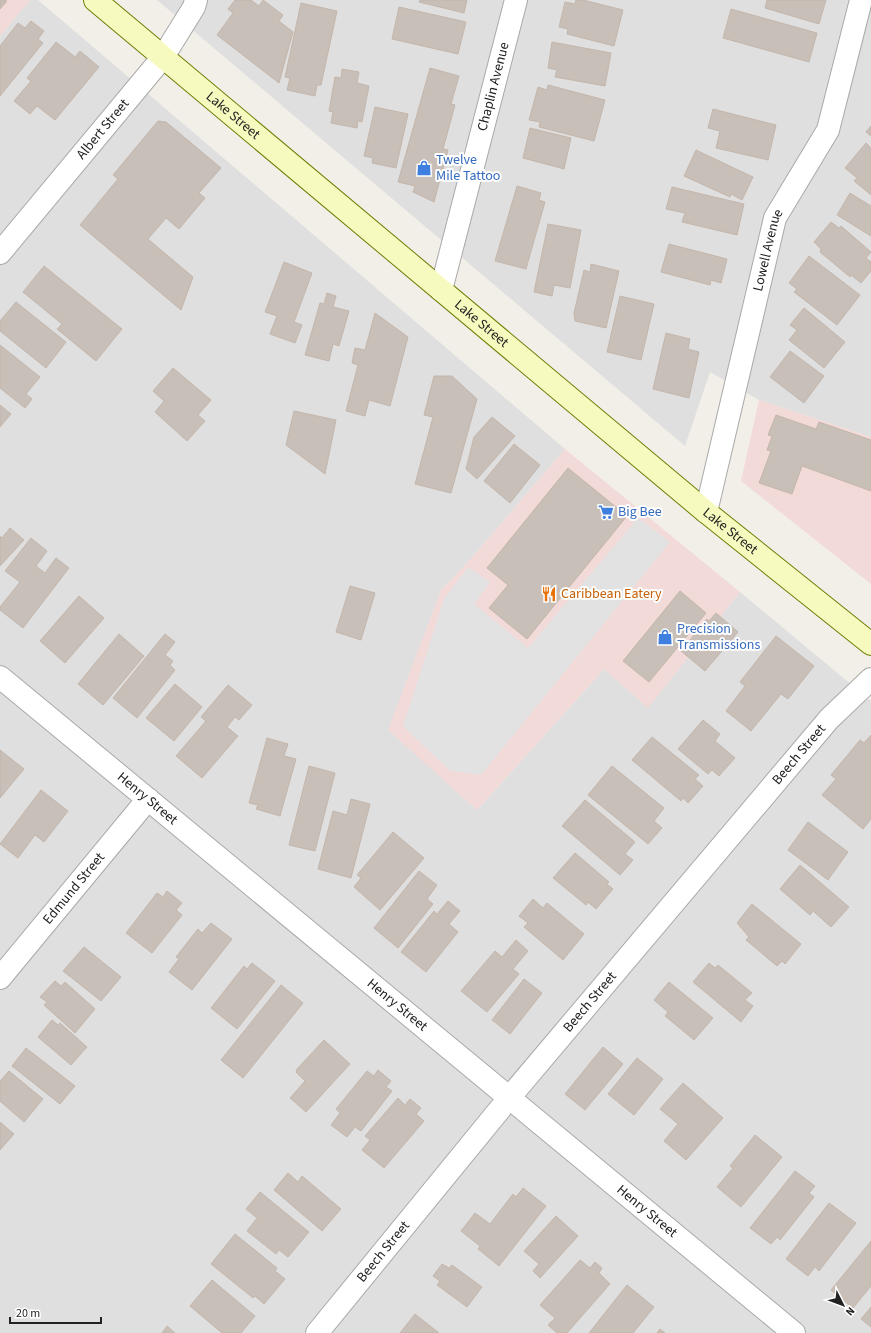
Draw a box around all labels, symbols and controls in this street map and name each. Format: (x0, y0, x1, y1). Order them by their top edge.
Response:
street label: Chaplin Avenue (472, 40, 515, 133)
street label: Lake Street (201, 87, 265, 144)
street label: Albert Street (72, 94, 134, 164)
place label: Twelve Mile Tattoo (436, 150, 500, 186)
shop icon: Twelve Mile Tattoo (415, 159, 433, 177)
street label: Lowell Avenue (748, 205, 788, 293)
street label: Lake Street (450, 295, 513, 353)
place label: Big Bee (618, 502, 662, 522)
supermarket icon: Big Bee (597, 503, 615, 521)
street label: Lake Street (698, 503, 762, 560)
place label: Caribbean Eatery (561, 584, 662, 604)
restaurant icon: Caribbean Eatery (540, 585, 558, 603)
place label: Precision Transmissions (677, 619, 760, 655)
shop icon: Precision Transmissions (656, 628, 674, 646)
street label: Beech Street (767, 720, 831, 789)
street label: Henry Street (113, 768, 182, 830)
street label: Edmund Street (38, 848, 110, 929)
street label: Beech Street (558, 967, 622, 1037)
street label: Henry Street (362, 974, 432, 1036)
street label: Henry Street (612, 1180, 682, 1243)
street label: Beech Street (352, 1216, 415, 1287)
north arrow (823, 1285, 863, 1325)
scale bar (10, 1299, 101, 1325)
text: N (842, 1304, 858, 1319)
text: 20 m (16, 1305, 40, 1322)

